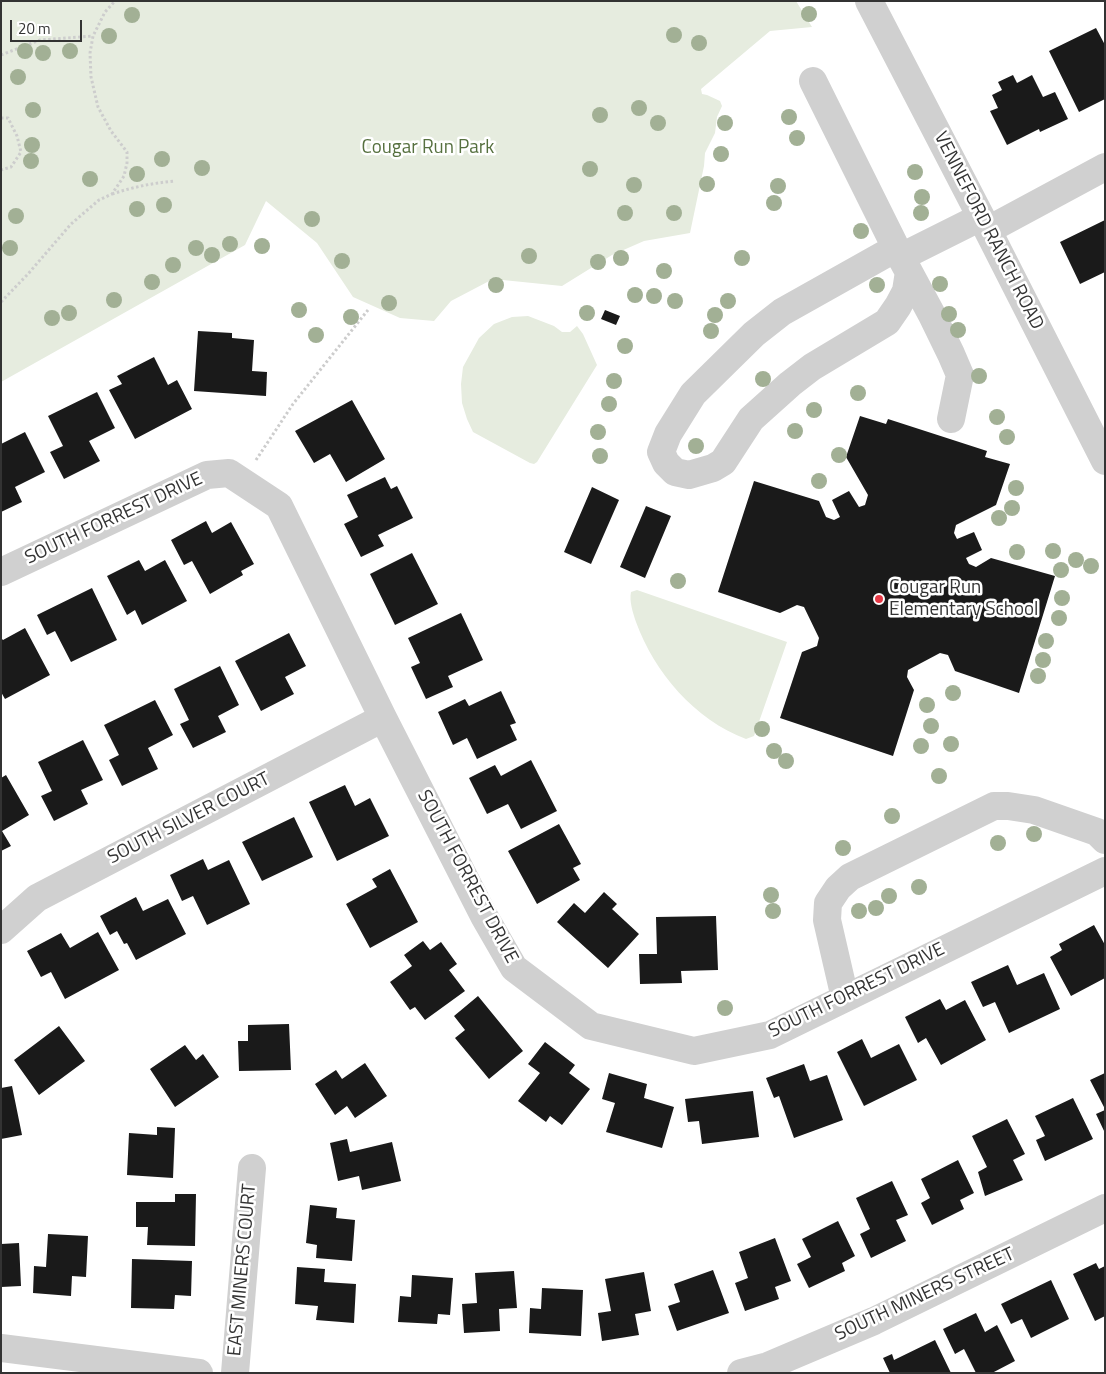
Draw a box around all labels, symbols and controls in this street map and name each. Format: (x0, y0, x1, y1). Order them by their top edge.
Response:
scale bar (12, 10, 85, 42)
text: 20 m (18, 17, 51, 40)
street label: VENNEFORD RANCH ROAD (928, 128, 1048, 334)
park label: Cougar Run Park (362, 137, 494, 159)
street label: SOUTH FORREST DRIVE (22, 468, 206, 570)
place label: Cougar Run Elementary School (889, 577, 1038, 621)
marker: Cougar Run Elementary School (873, 593, 885, 605)
street label: SOUTH SILVER COURT (104, 768, 274, 870)
street label: SOUTH FORREST DRIVE (412, 786, 522, 968)
street label: SOUTH FORREST DRIVE (765, 938, 949, 1044)
street label: EAST MINERS COURT (224, 1183, 262, 1357)
street label: SOUTH MINERS STREET (832, 1243, 1018, 1347)

